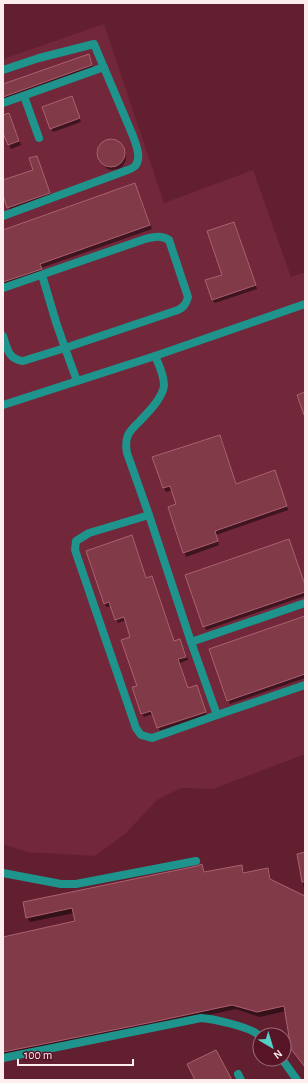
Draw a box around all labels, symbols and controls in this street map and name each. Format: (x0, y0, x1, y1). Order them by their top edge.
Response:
north arrow (252, 1027, 292, 1067)
scale bar (18, 1041, 133, 1067)
text: N (271, 1048, 284, 1061)
text: 100 m (24, 1049, 52, 1061)

